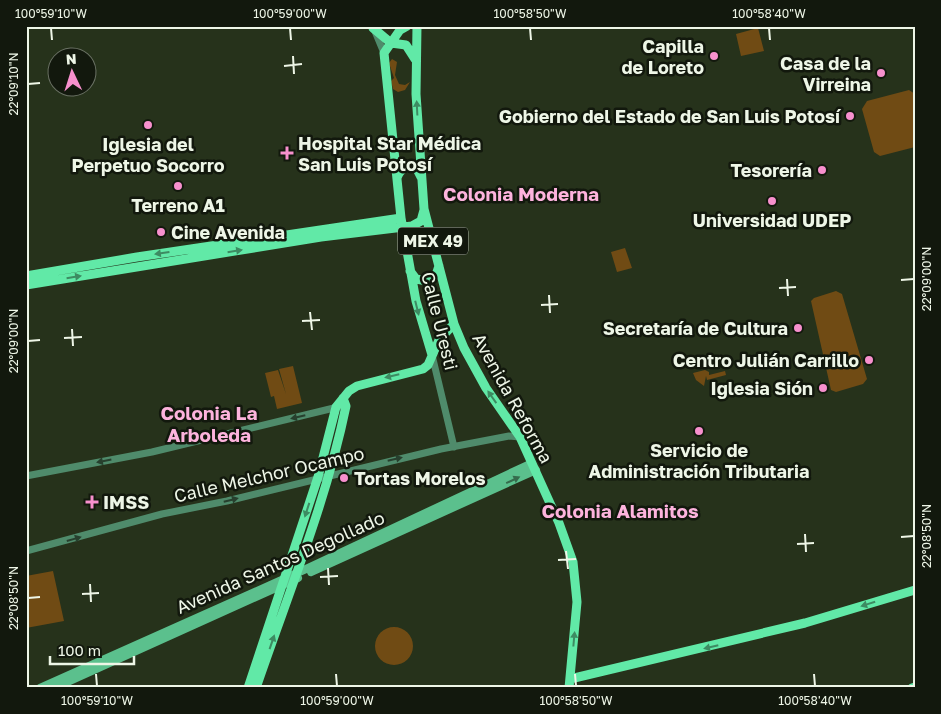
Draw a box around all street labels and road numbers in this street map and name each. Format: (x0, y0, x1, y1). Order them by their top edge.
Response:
road number: MEX 49 (398, 228, 468, 255)
street label: Calle Uresti (417, 269, 463, 373)
street label: Avenida Reforma (468, 329, 558, 467)
street label: Calle Melchor Ocampo (172, 441, 366, 507)
street label: Avenida Santos Degollado (172, 506, 388, 618)

